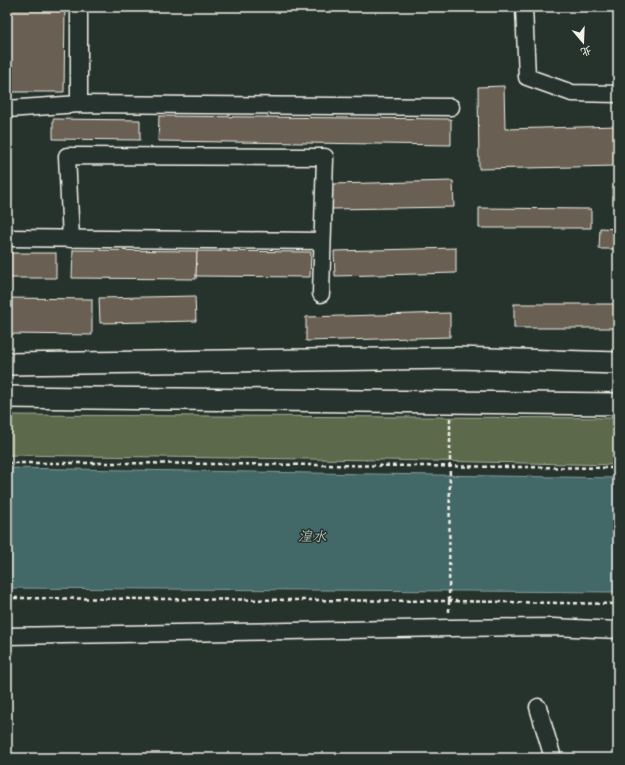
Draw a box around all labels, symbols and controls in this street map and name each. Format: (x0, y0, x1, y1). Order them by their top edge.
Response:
north arrow (563, 22, 603, 62)
text: 北 (578, 40, 593, 59)
water label: 湟水 (298, 528, 327, 548)

